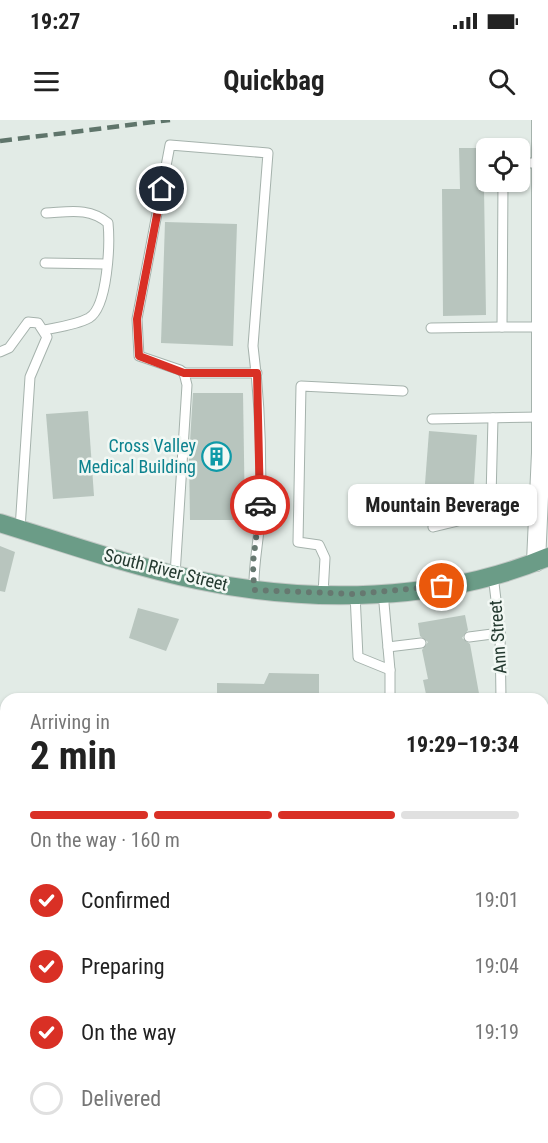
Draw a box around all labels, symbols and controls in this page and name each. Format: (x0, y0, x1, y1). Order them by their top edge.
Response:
text: 19:27 (30, 9, 81, 34)
icon: menu (30, 65, 63, 98)
text: Quickbag (223, 65, 325, 97)
icon: search (485, 65, 518, 98)
map controls (476, 138, 530, 192)
button: locate (476, 138, 530, 192)
pin (136, 163, 187, 214)
icon: home (145, 172, 178, 205)
place label: Cross Valley Medical Building (78, 435, 196, 477)
building icon: Cross Valley Medical Building (201, 440, 233, 472)
courier (230, 475, 290, 535)
callout: Mountain Beverage (348, 484, 536, 526)
icon: car (244, 489, 277, 522)
text: Mountain Beverage (365, 493, 520, 517)
street label: South River Street (102, 544, 230, 595)
pin (416, 560, 467, 611)
icon: bag (425, 569, 458, 602)
street label: Ann Street (484, 599, 511, 675)
text: Arriving in (30, 710, 110, 734)
text: 19:29–19:34 (406, 732, 519, 757)
text: 2 min (30, 733, 117, 779)
text: On the way · 160 m (30, 828, 180, 852)
icon: check (30, 884, 63, 917)
text: Confirmed (81, 888, 170, 913)
text: 19:01 (475, 888, 519, 912)
icon: check (30, 950, 63, 983)
text: Preparing (81, 954, 165, 979)
text: 19:04 (475, 954, 519, 978)
icon: check (30, 1016, 63, 1049)
text: On the way (81, 1020, 176, 1045)
text: 19:19 (475, 1020, 519, 1044)
text: Delivered (81, 1086, 161, 1111)

